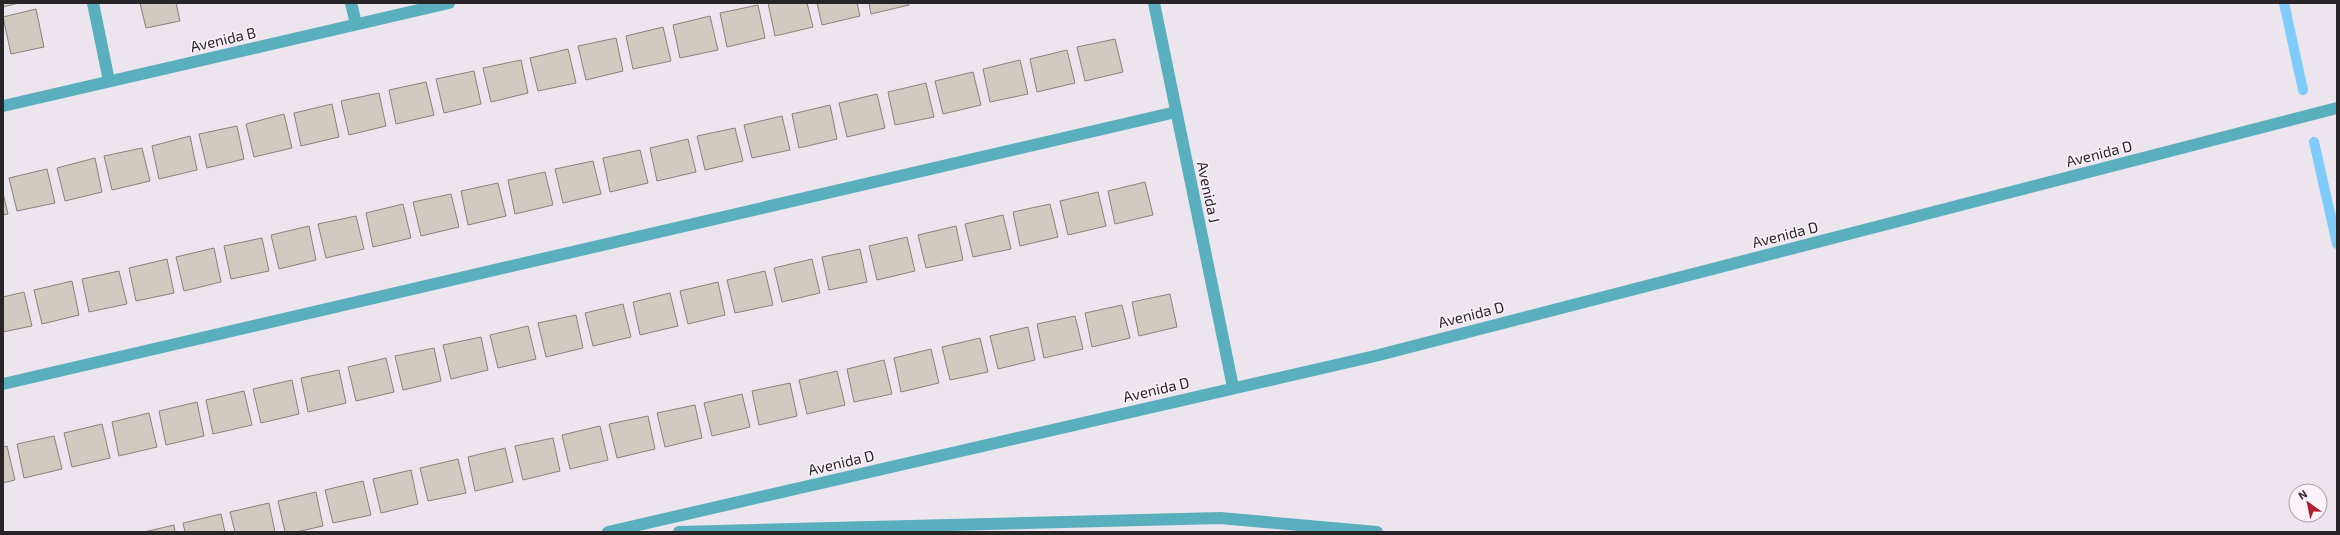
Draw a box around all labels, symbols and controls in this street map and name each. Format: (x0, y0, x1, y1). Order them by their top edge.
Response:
street label: Avenida B (188, 23, 258, 55)
street label: Avenida D (2064, 136, 2134, 170)
street label: Avenida J (1194, 160, 1224, 224)
street label: Avenida D (1750, 217, 1820, 251)
street label: Avenida D (1436, 297, 1506, 331)
street label: Avenida D (1121, 373, 1191, 405)
street label: Avenida D (806, 446, 876, 478)
north arrow (2288, 483, 2328, 523)
text: N (2295, 487, 2309, 502)

